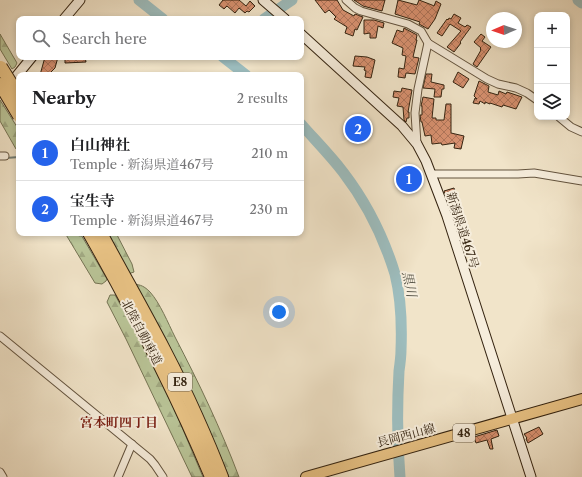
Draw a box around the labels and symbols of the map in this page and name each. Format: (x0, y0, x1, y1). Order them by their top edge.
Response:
north arrow (486, 12, 522, 48)
pin: 2 (345, 114, 371, 144)
pin: 1 (396, 164, 422, 194)
street label: 新潟県道467号 (444, 190, 482, 270)
water label: 黒川 (399, 270, 421, 300)
street label: 北陸自動車道 (118, 297, 166, 367)
your location (269, 302, 289, 322)
road number: E8 (168, 373, 192, 391)
district label: 宮本町四丁目 (80, 414, 158, 430)
street label: 長岡西山線 (375, 420, 437, 450)
road number: 48 (453, 424, 475, 442)

